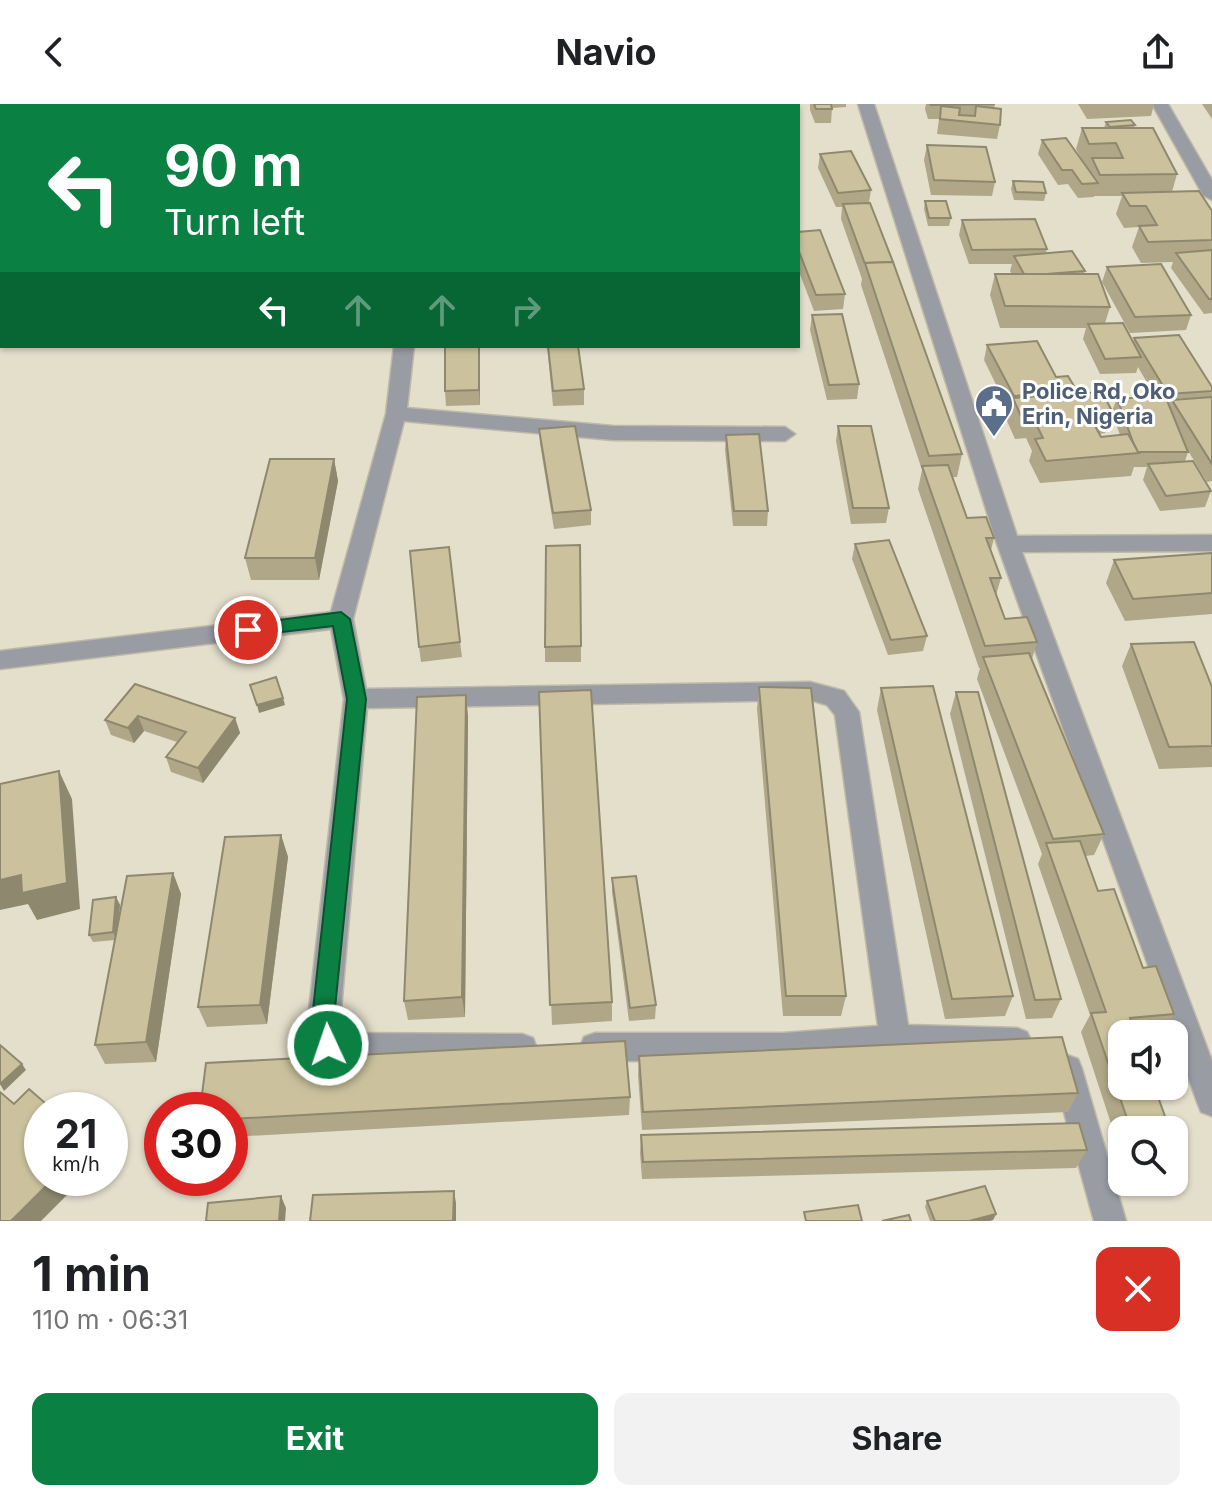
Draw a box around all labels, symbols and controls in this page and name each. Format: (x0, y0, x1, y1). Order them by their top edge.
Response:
icon: back (32, 30, 76, 74)
text: Navio (555, 30, 657, 74)
icon: share (1136, 30, 1180, 74)
text: 90 m (164, 132, 303, 200)
icon: left (32, 136, 136, 240)
text: Turn left (164, 200, 305, 244)
icon: left (252, 288, 296, 332)
icon: ahead (336, 288, 380, 332)
icon: ahead (420, 288, 464, 332)
icon: right (504, 288, 548, 332)
place label: Police Rd, Oko Erin, Nigeria (1022, 378, 1175, 429)
public building icon: Police Rd, Oko Erin, Nigeria (973, 383, 1015, 438)
pin (214, 596, 282, 664)
icon: arrive (226, 608, 270, 652)
position arrow (286, 1003, 370, 1087)
map controls (1108, 1020, 1188, 1196)
button: sound (1108, 1020, 1188, 1100)
speed limit sign: 30 (144, 1092, 248, 1196)
text: 21 (55, 1109, 97, 1158)
button: search (1108, 1116, 1188, 1196)
text: km/h (52, 1152, 100, 1176)
text: 1 min (32, 1244, 151, 1303)
button: close (1096, 1247, 1180, 1331)
text: 110 m · 06:31 (32, 1304, 188, 1335)
button: Exit (32, 1393, 598, 1485)
button: Share (614, 1393, 1180, 1485)

